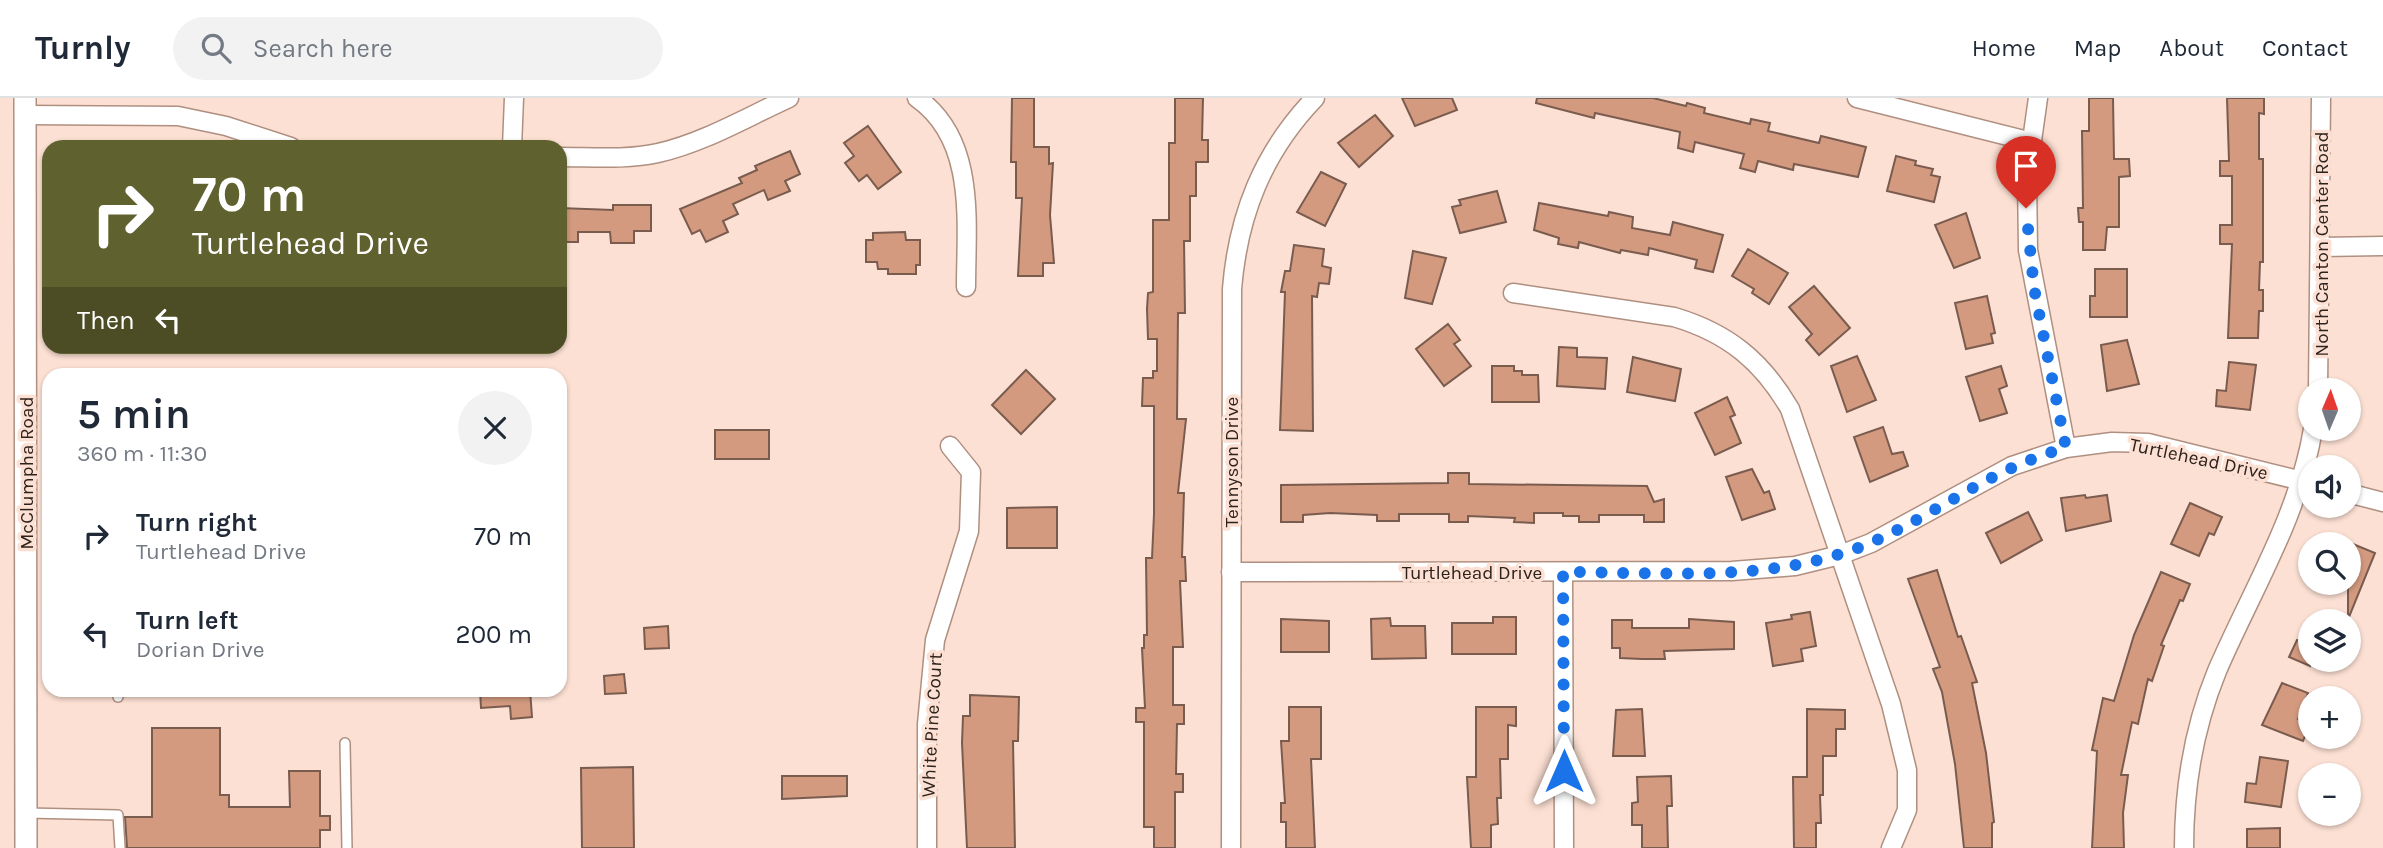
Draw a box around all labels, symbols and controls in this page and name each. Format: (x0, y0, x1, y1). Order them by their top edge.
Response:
search box (173, 17, 663, 80)
text: Turnly (35, 29, 131, 67)
icon: search (197, 29, 235, 67)
text: Search here (253, 33, 393, 64)
text: Home (1972, 34, 2036, 62)
text: Map (2074, 34, 2121, 62)
text: About (2159, 34, 2224, 62)
text: Contact (2262, 34, 2348, 62)
street label: North Canton Center Road (2311, 131, 2333, 357)
pin (1996, 136, 2056, 208)
icon: arrive (2007, 147, 2045, 185)
text: 70 m (192, 166, 306, 223)
icon: right (77, 168, 168, 259)
text: Turtlehead Drive (192, 225, 429, 262)
icon: left (149, 301, 187, 339)
text: Then (77, 305, 135, 336)
north arrow (2298, 378, 2361, 441)
map controls (2298, 378, 2361, 826)
text: 5 min (77, 389, 191, 439)
button: close (458, 391, 532, 465)
street label: McClumpha Road (16, 396, 38, 550)
street label: Tennyson Drive (1221, 397, 1243, 527)
street label: Turtlehead Drive (2128, 434, 2270, 484)
text: 360 m · 11:30 (77, 440, 207, 467)
button: sound (2298, 455, 2361, 518)
text: Turn right (136, 507, 257, 538)
icon: right (77, 517, 115, 555)
text: 70 m (474, 521, 532, 552)
button: search (2298, 532, 2361, 595)
text: Turtlehead Drive (136, 538, 306, 565)
street label: Turtlehead Drive (1402, 562, 1542, 584)
text: Turn left (136, 605, 238, 636)
button: layers (2298, 609, 2361, 672)
icon: left (77, 615, 115, 653)
text: 200 m (456, 619, 532, 650)
text: Dorian Drive (136, 636, 265, 663)
street label: White Pine Court (917, 652, 947, 798)
button: + (2298, 686, 2361, 749)
position arrow (1527, 734, 1601, 808)
button: − (2298, 763, 2361, 826)

